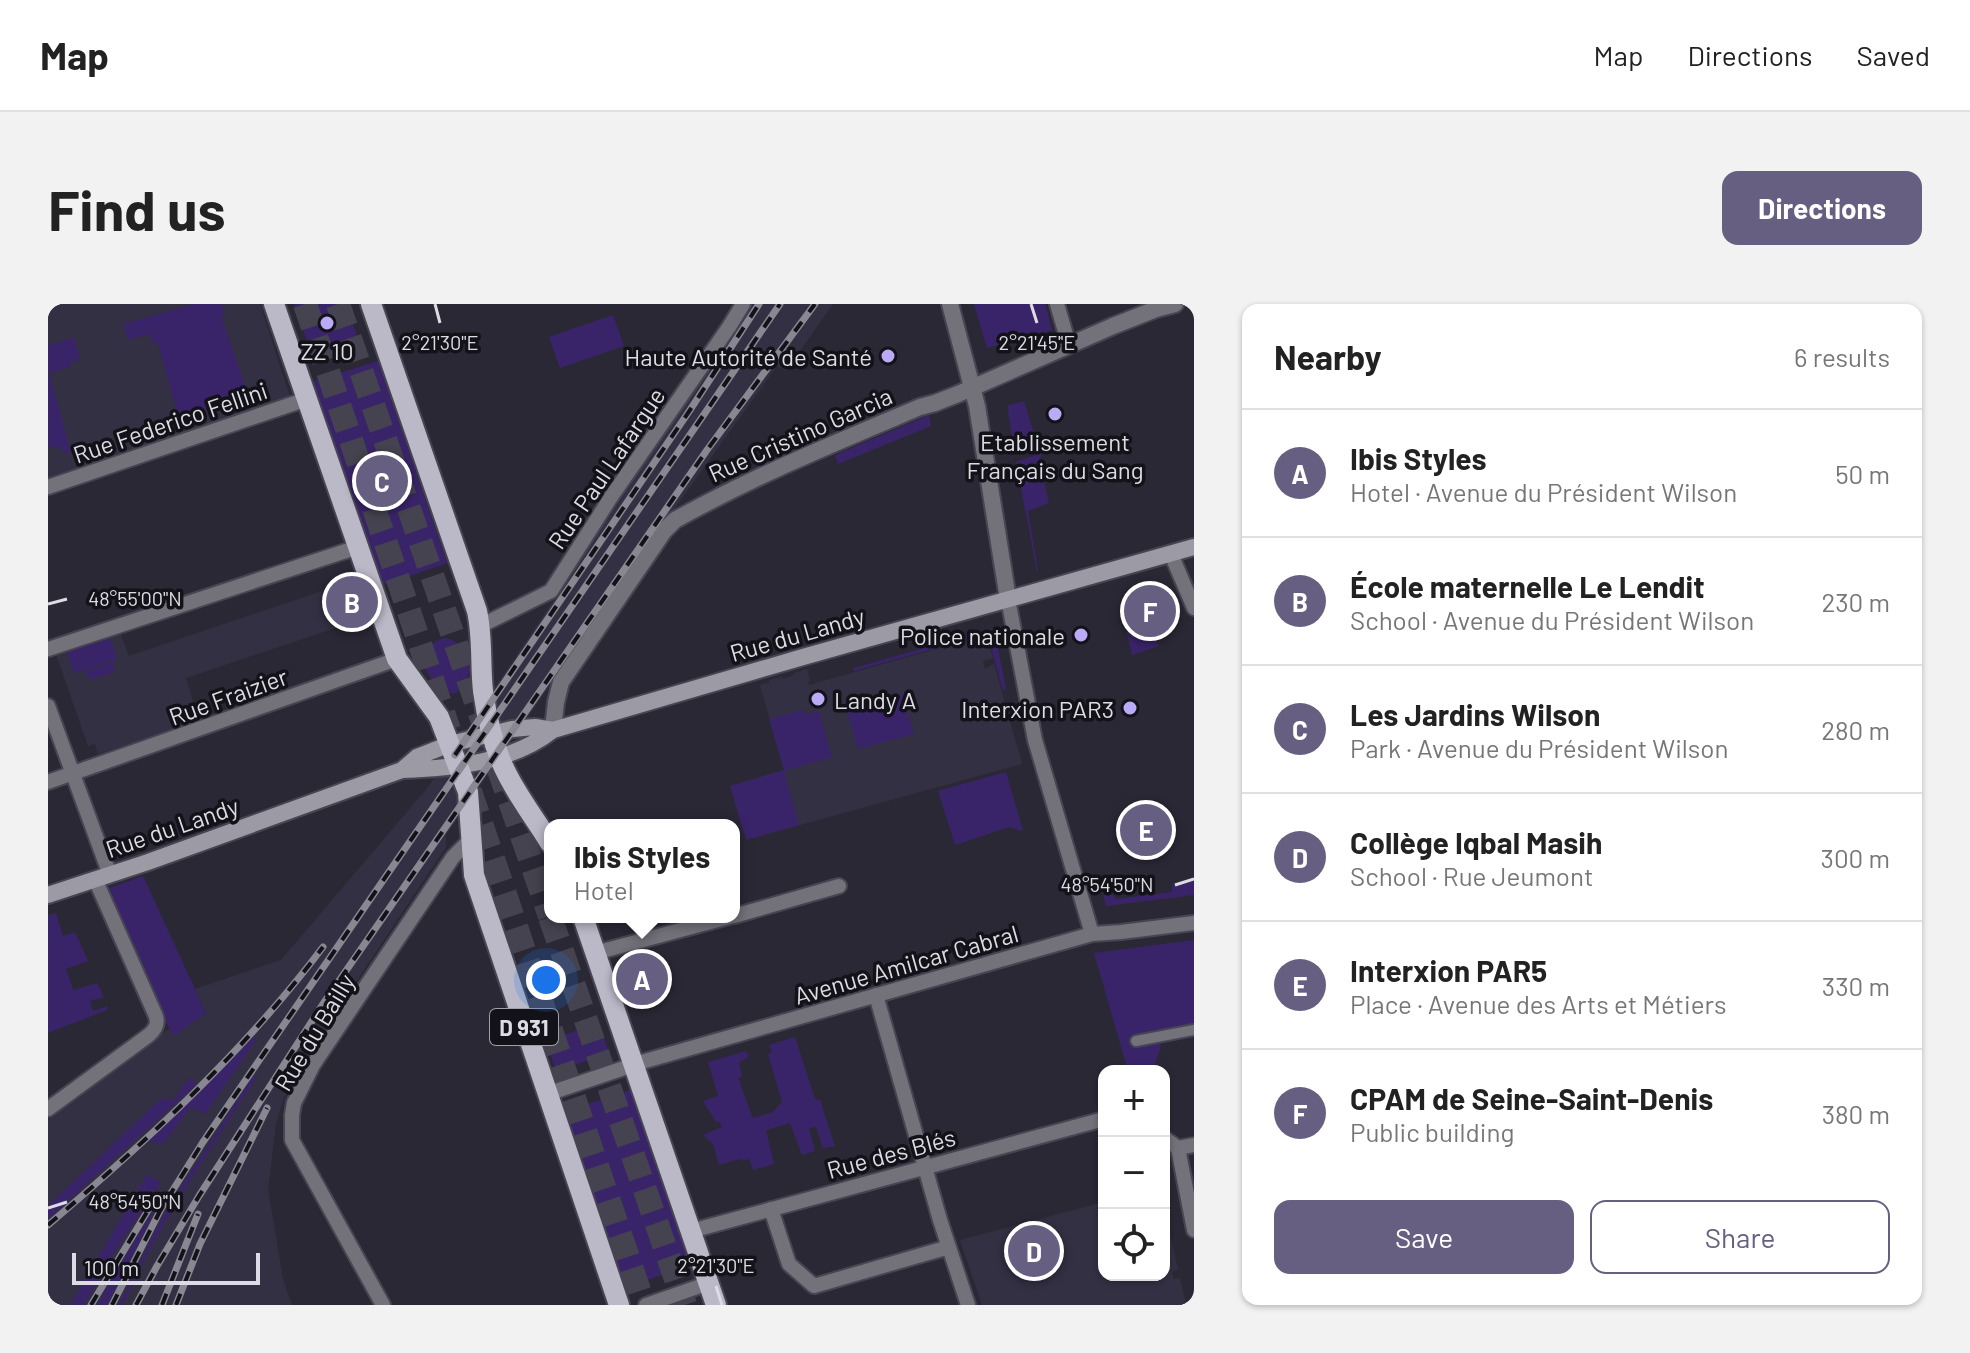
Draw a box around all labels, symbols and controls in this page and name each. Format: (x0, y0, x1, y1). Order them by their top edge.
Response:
text: Map (40, 32, 109, 78)
text: Map (1594, 38, 1643, 72)
text: Directions (1687, 38, 1813, 72)
text: Saved (1857, 38, 1930, 72)
button: Directions (1722, 171, 1922, 245)
text: Find us (48, 175, 226, 242)
marker: ZZ 10 (318, 314, 336, 332)
text: 2°21'30"E (401, 330, 479, 354)
text: 2°21'45"E (999, 330, 1075, 354)
place label: ZZ 10 (300, 336, 354, 365)
text: Nearby (1274, 336, 1382, 377)
text: 6 results (1794, 341, 1890, 372)
place label: Haute Autorité de Santé (624, 342, 872, 371)
marker: Haute Autorité de Santé (879, 347, 897, 365)
street label: Rue Federico Fellini (69, 375, 271, 469)
street label: Rue Cristino Garcia (704, 381, 896, 487)
street label: Rue Paul Lafargue (541, 382, 671, 554)
marker: Etablissement Français du Sang (1046, 405, 1064, 423)
place label: Etablissement Français du Sang (966, 427, 1144, 484)
text: Ibis Styles (1350, 440, 1487, 476)
pin: C (356, 451, 408, 511)
text: A (1291, 458, 1309, 489)
text: 50 m (1835, 458, 1890, 489)
text: Hotel · Avenue du Président Wilson (1350, 476, 1737, 507)
text: École maternelle Le Lendit (1350, 568, 1705, 604)
pin: B (326, 572, 378, 632)
pin: F (1124, 581, 1176, 641)
text: 48°55'00"N (88, 586, 182, 610)
text: B (1292, 586, 1308, 617)
text: 230 m (1821, 586, 1890, 617)
street label: Rue du Landy (726, 601, 868, 667)
text: School · Avenue du Président Wilson (1350, 604, 1754, 635)
place label: Police nationale (900, 621, 1065, 650)
marker: Police nationale (1072, 626, 1090, 644)
street label: Rue Fraizier (165, 661, 291, 731)
place label: Landy A (834, 685, 916, 714)
marker: Landy A (809, 690, 827, 708)
place label: Interxion PAR3 (961, 694, 1114, 723)
text: Les Jardins Wilson (1350, 696, 1600, 732)
marker: Interxion PAR3 (1121, 699, 1139, 717)
text: C (1292, 714, 1308, 745)
text: 280 m (1821, 714, 1890, 745)
text: Park · Avenue du Président Wilson (1350, 732, 1728, 763)
street label: Rue du Landy (102, 791, 242, 863)
pin: E (1120, 800, 1172, 860)
popup (544, 819, 740, 923)
text: Collège Iqbal Masih (1350, 824, 1602, 860)
text: Ibis Styles (574, 838, 710, 874)
text: D (1292, 842, 1308, 873)
text: 300 m (1821, 842, 1890, 873)
text: School · Rue Jeumont (1350, 860, 1593, 891)
text: 48°54'50"N (1060, 872, 1154, 896)
text: Hotel (574, 874, 634, 905)
street label: Avenue Amilcar Cabral (791, 918, 1021, 1010)
pin: A (616, 949, 668, 1009)
text: Interxion PAR5 (1350, 952, 1547, 988)
your location (526, 960, 566, 1000)
street label: Rue du Bailly (268, 968, 360, 1096)
text: E (1292, 970, 1308, 1001)
text: 330 m (1822, 970, 1890, 1001)
text: Place · Avenue des Arts et Métiers (1350, 988, 1726, 1019)
road number: D 931 (490, 1009, 558, 1045)
map controls (1098, 1065, 1170, 1281)
button: + (1098, 1065, 1170, 1137)
text: CPAM de Seine-Saint-Denis (1350, 1080, 1713, 1116)
text: F (1293, 1098, 1307, 1129)
text: 380 m (1822, 1098, 1890, 1129)
text: Public building (1350, 1116, 1514, 1147)
street label: Rue des Blés (824, 1122, 958, 1184)
button: − (1098, 1137, 1170, 1209)
text: 48°54'50"N (88, 1189, 182, 1213)
button: Save (1274, 1200, 1574, 1274)
button: Share (1590, 1200, 1890, 1274)
button: locate (1098, 1209, 1170, 1281)
pin: D (1008, 1221, 1060, 1281)
scale bar (72, 1249, 260, 1285)
text: 2°21'30"E (677, 1253, 755, 1277)
text: 100 m (84, 1254, 139, 1280)

